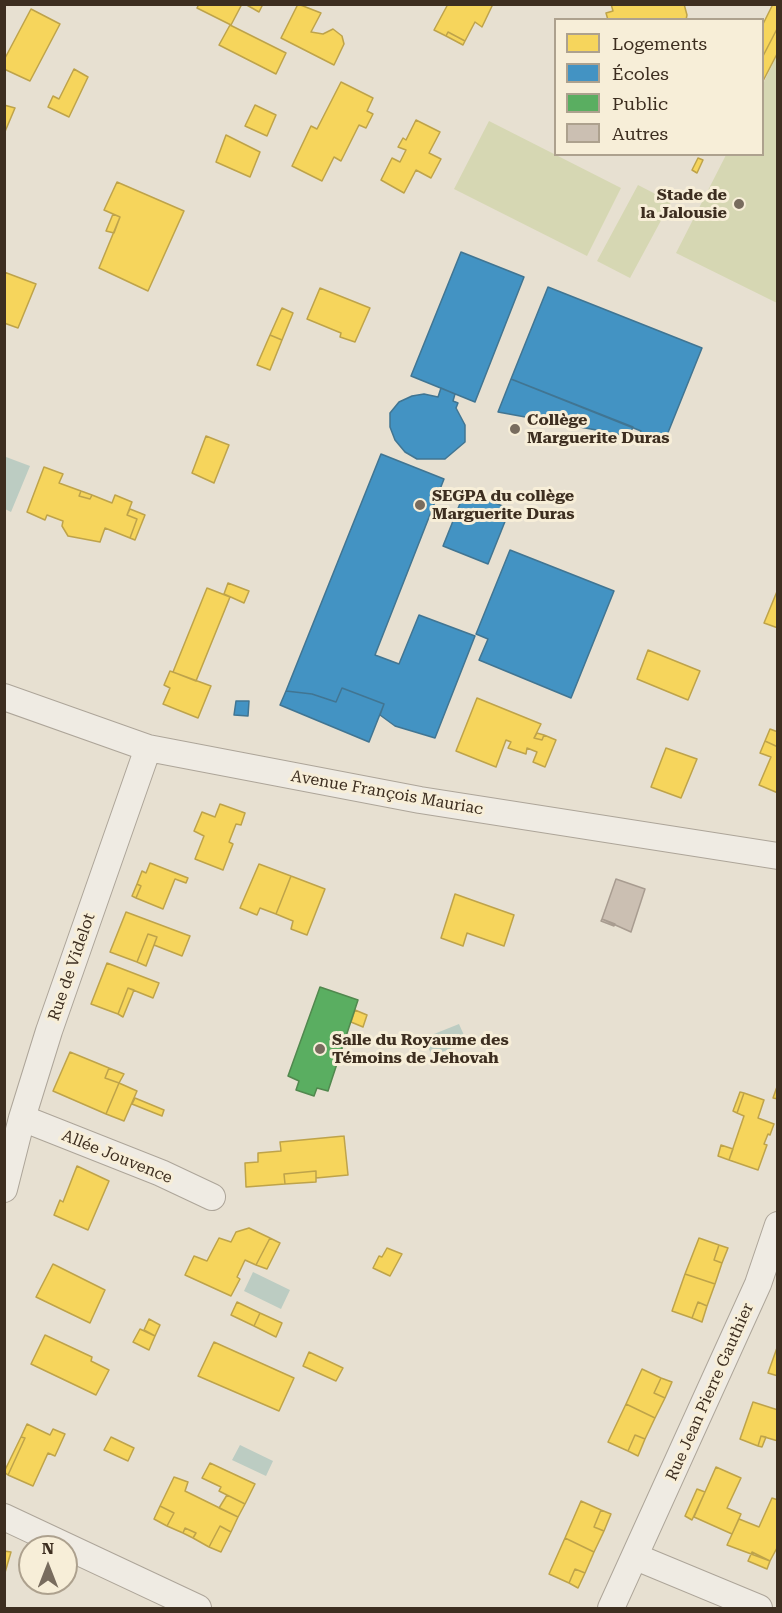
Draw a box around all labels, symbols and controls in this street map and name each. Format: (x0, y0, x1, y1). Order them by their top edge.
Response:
legend (554, 18, 764, 156)
text: Logements (612, 33, 707, 54)
text: Écoles (612, 63, 669, 84)
text: Public (612, 93, 668, 114)
text: Autres (612, 123, 668, 144)
place label: Stade de la Jalousie (640, 185, 727, 223)
marker: Stade de la Jalousie (732, 197, 746, 211)
place label: Collège Marguerite Duras (527, 410, 670, 448)
marker: Collège Marguerite Duras (508, 422, 522, 436)
place label: SEGPA du collège Marguerite Duras (432, 486, 575, 524)
marker: SEGPA du collège Marguerite Duras (413, 498, 427, 512)
street label: Avenue François Mauriac (289, 767, 485, 819)
street label: Rue de Videlot (45, 911, 99, 1023)
place label: Salle du Royaume des Témoins de Jehovah (332, 1030, 509, 1068)
marker: Salle du Royaume des Témoins de Jehovah (313, 1042, 327, 1056)
street label: Allée Jouvence (59, 1126, 175, 1188)
street label: Rue Jean Pierre Gauthier (662, 1300, 758, 1484)
north arrow (18, 1535, 78, 1595)
text: N (42, 1539, 54, 1558)

